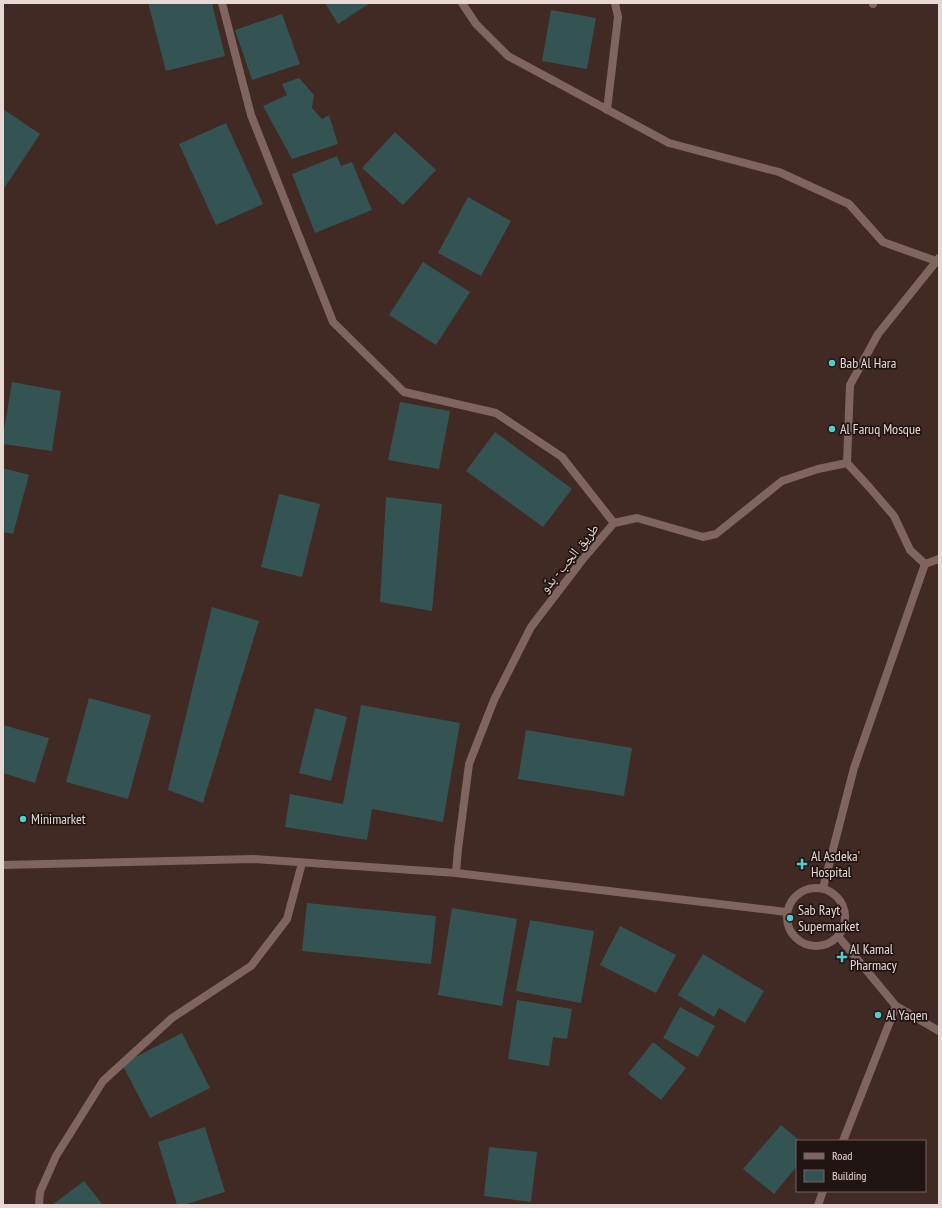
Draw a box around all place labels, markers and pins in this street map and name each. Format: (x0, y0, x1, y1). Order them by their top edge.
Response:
place label: Bab Al Hara (840, 354, 896, 372)
marker: Bab Al Hara (827, 358, 837, 368)
place label: Al Faruq Mosque (840, 420, 921, 438)
marker: Al Faruq Mosque (827, 424, 837, 434)
place label: Minimarket (31, 810, 86, 828)
marker: Minimarket (18, 814, 28, 824)
place label: Al Asdeka' Hospital (811, 847, 860, 881)
marker: Al Asdeka' Hospital (796, 858, 808, 870)
place label: Sab Rayt Supermarket (798, 901, 859, 935)
marker: Sab Rayt Supermarket (785, 913, 795, 923)
place label: Al Kamal Pharmacy (850, 940, 897, 974)
marker: Al Kamal Pharmacy (837, 952, 847, 962)
place label: Al Yaqen (886, 1006, 928, 1024)
marker: Al Yaqen (873, 1010, 883, 1020)

